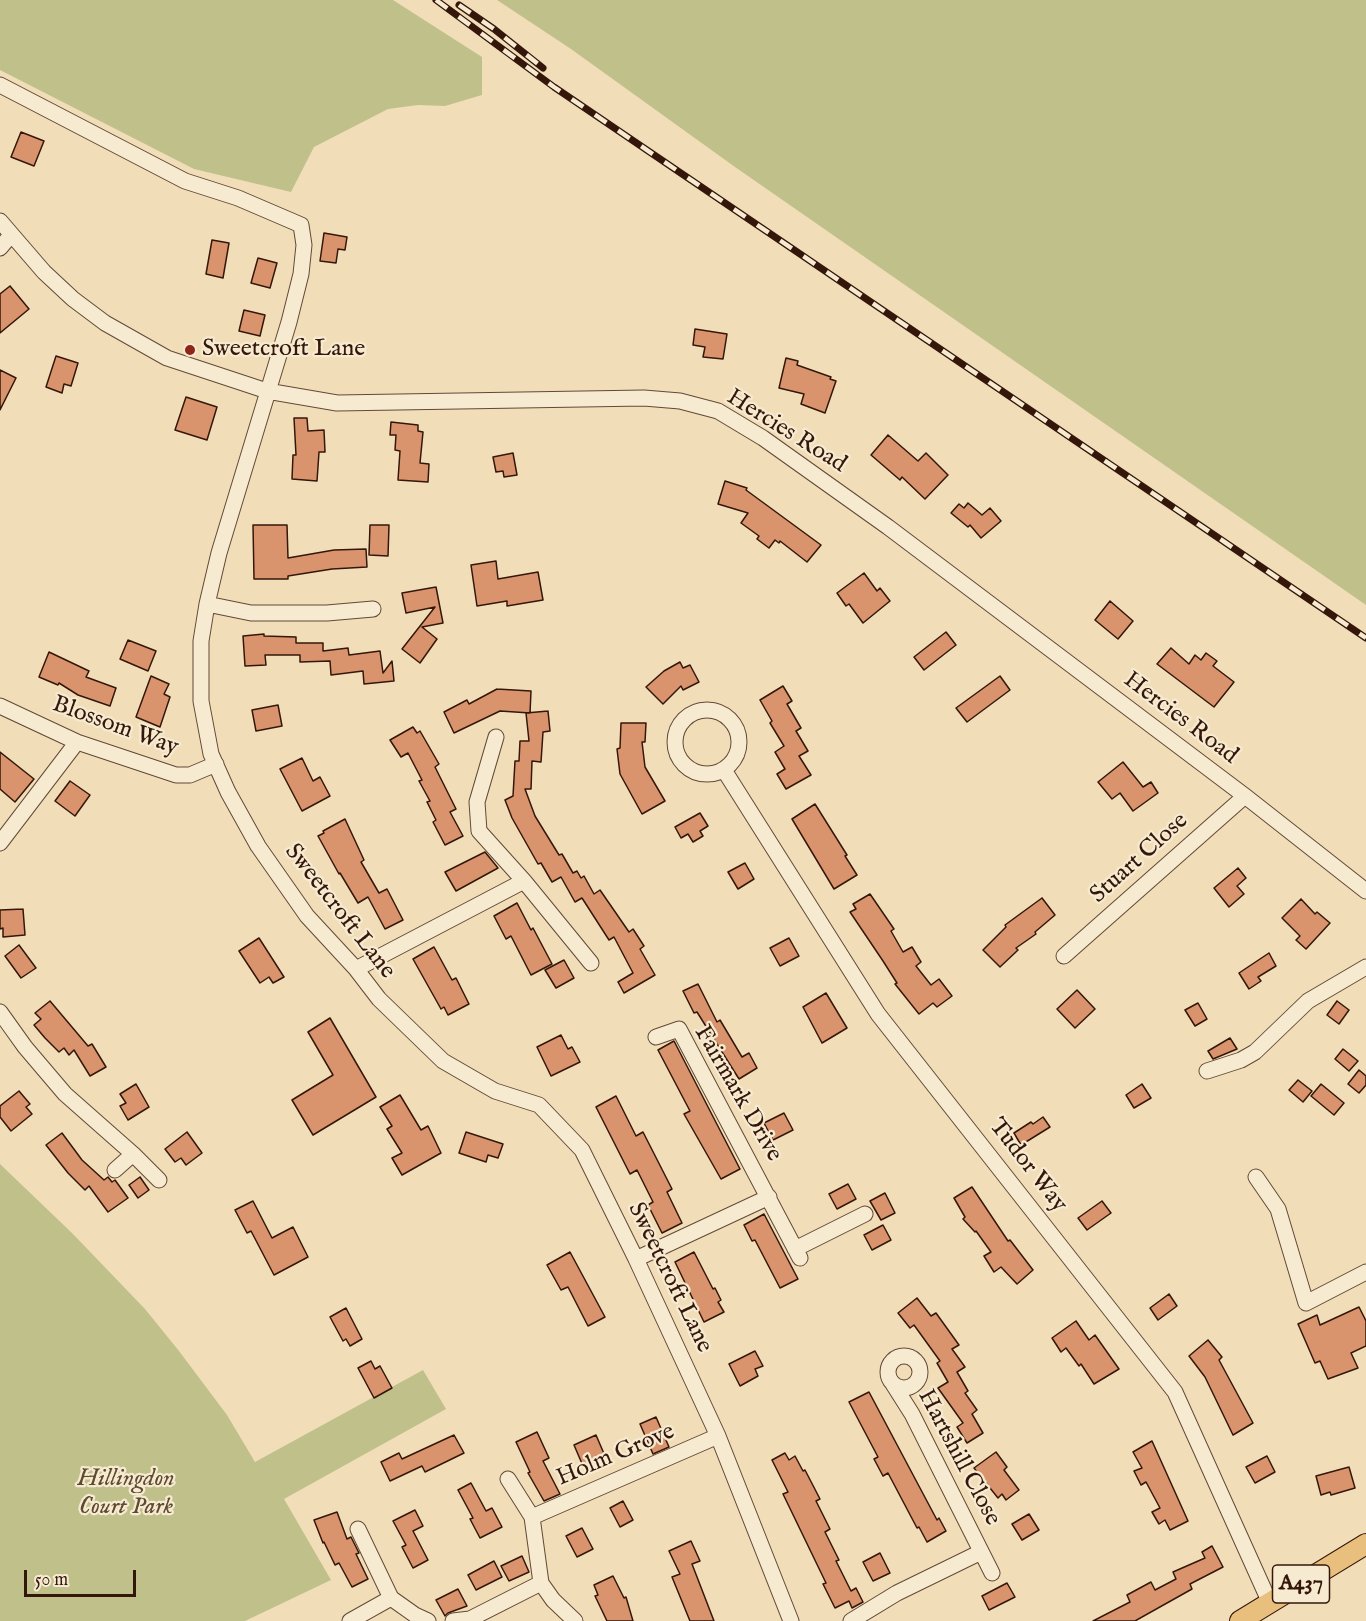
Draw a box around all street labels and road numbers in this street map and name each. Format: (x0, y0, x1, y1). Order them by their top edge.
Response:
street label: Hercies Road (721, 384, 851, 480)
street label: Hercies Road (1117, 667, 1243, 771)
street label: Blossom Way (48, 691, 182, 763)
street label: Stuart Close (1085, 808, 1195, 910)
street label: Sweetcroft Lane (277, 839, 401, 985)
street label: Fairmark Drive (687, 1021, 787, 1167)
street label: Tudor Way (982, 1113, 1072, 1219)
street label: Sweetcroft Lane (620, 1198, 718, 1358)
street label: Hartshill Close (910, 1385, 1006, 1531)
street label: Holm Grove (553, 1418, 679, 1494)
road number: A437 (1272, 1565, 1330, 1603)

